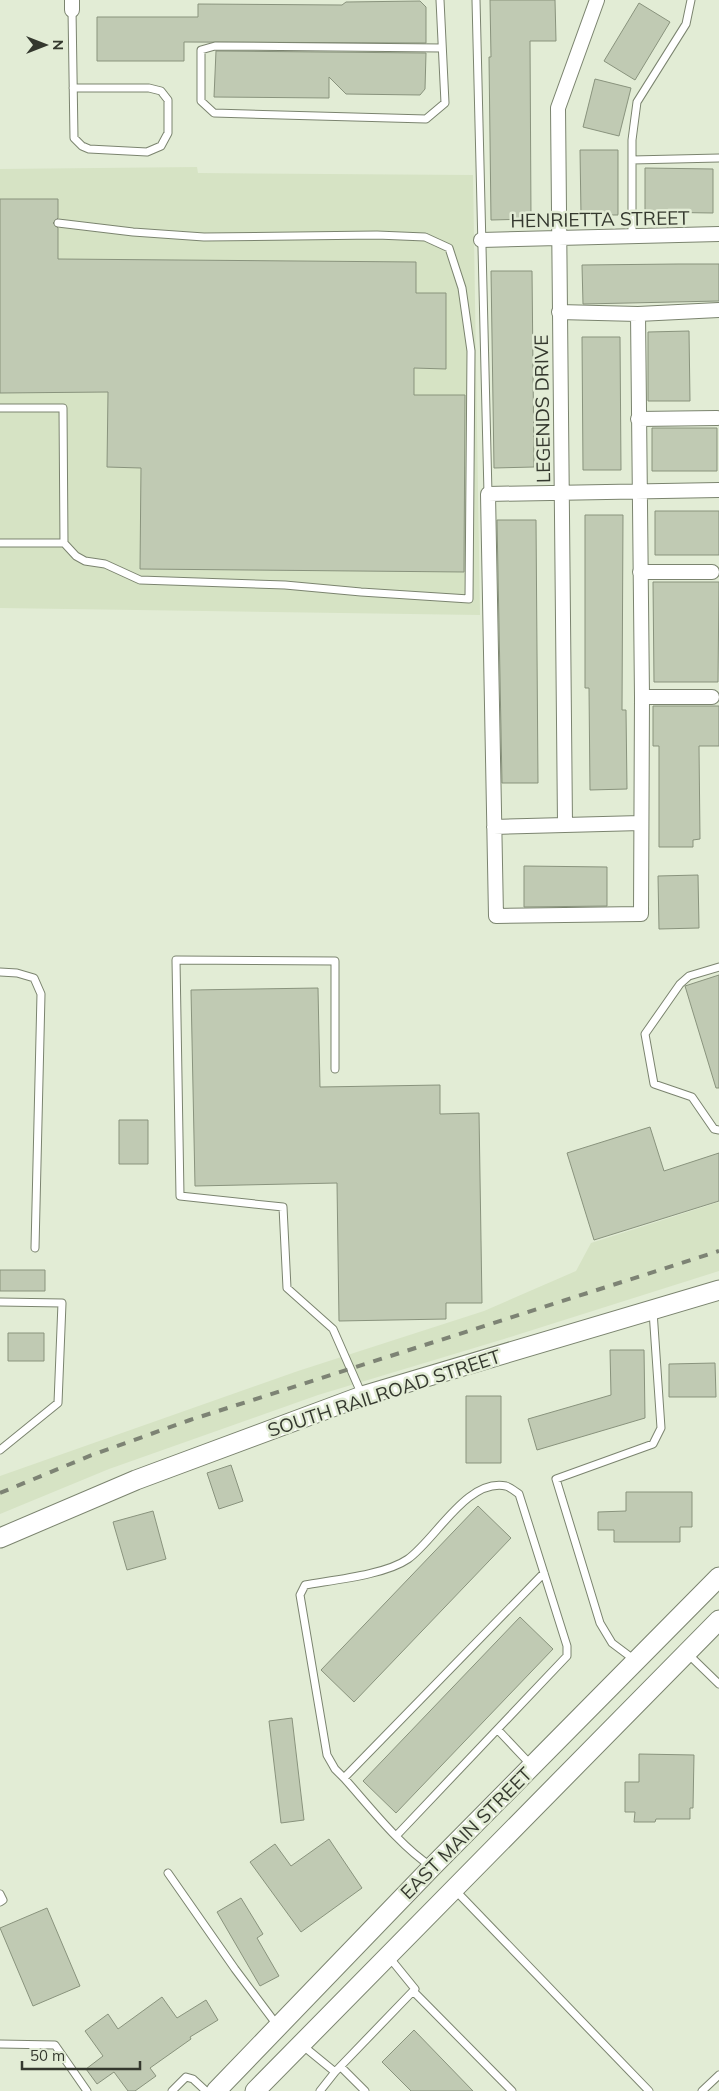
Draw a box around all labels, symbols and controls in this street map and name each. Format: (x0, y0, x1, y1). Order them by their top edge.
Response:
north arrow (20, 20, 70, 70)
text: N (49, 40, 67, 50)
street label: HENRIETTA STREET (510, 205, 690, 233)
street label: LEGENDS DRIVE (529, 335, 555, 483)
street label: SOUTH RAILROAD STREET (264, 1344, 504, 1442)
street label: EAST MAIN STREET (395, 1762, 537, 1904)
scale bar (22, 2038, 140, 2070)
text: 50 m (30, 2046, 65, 2065)

